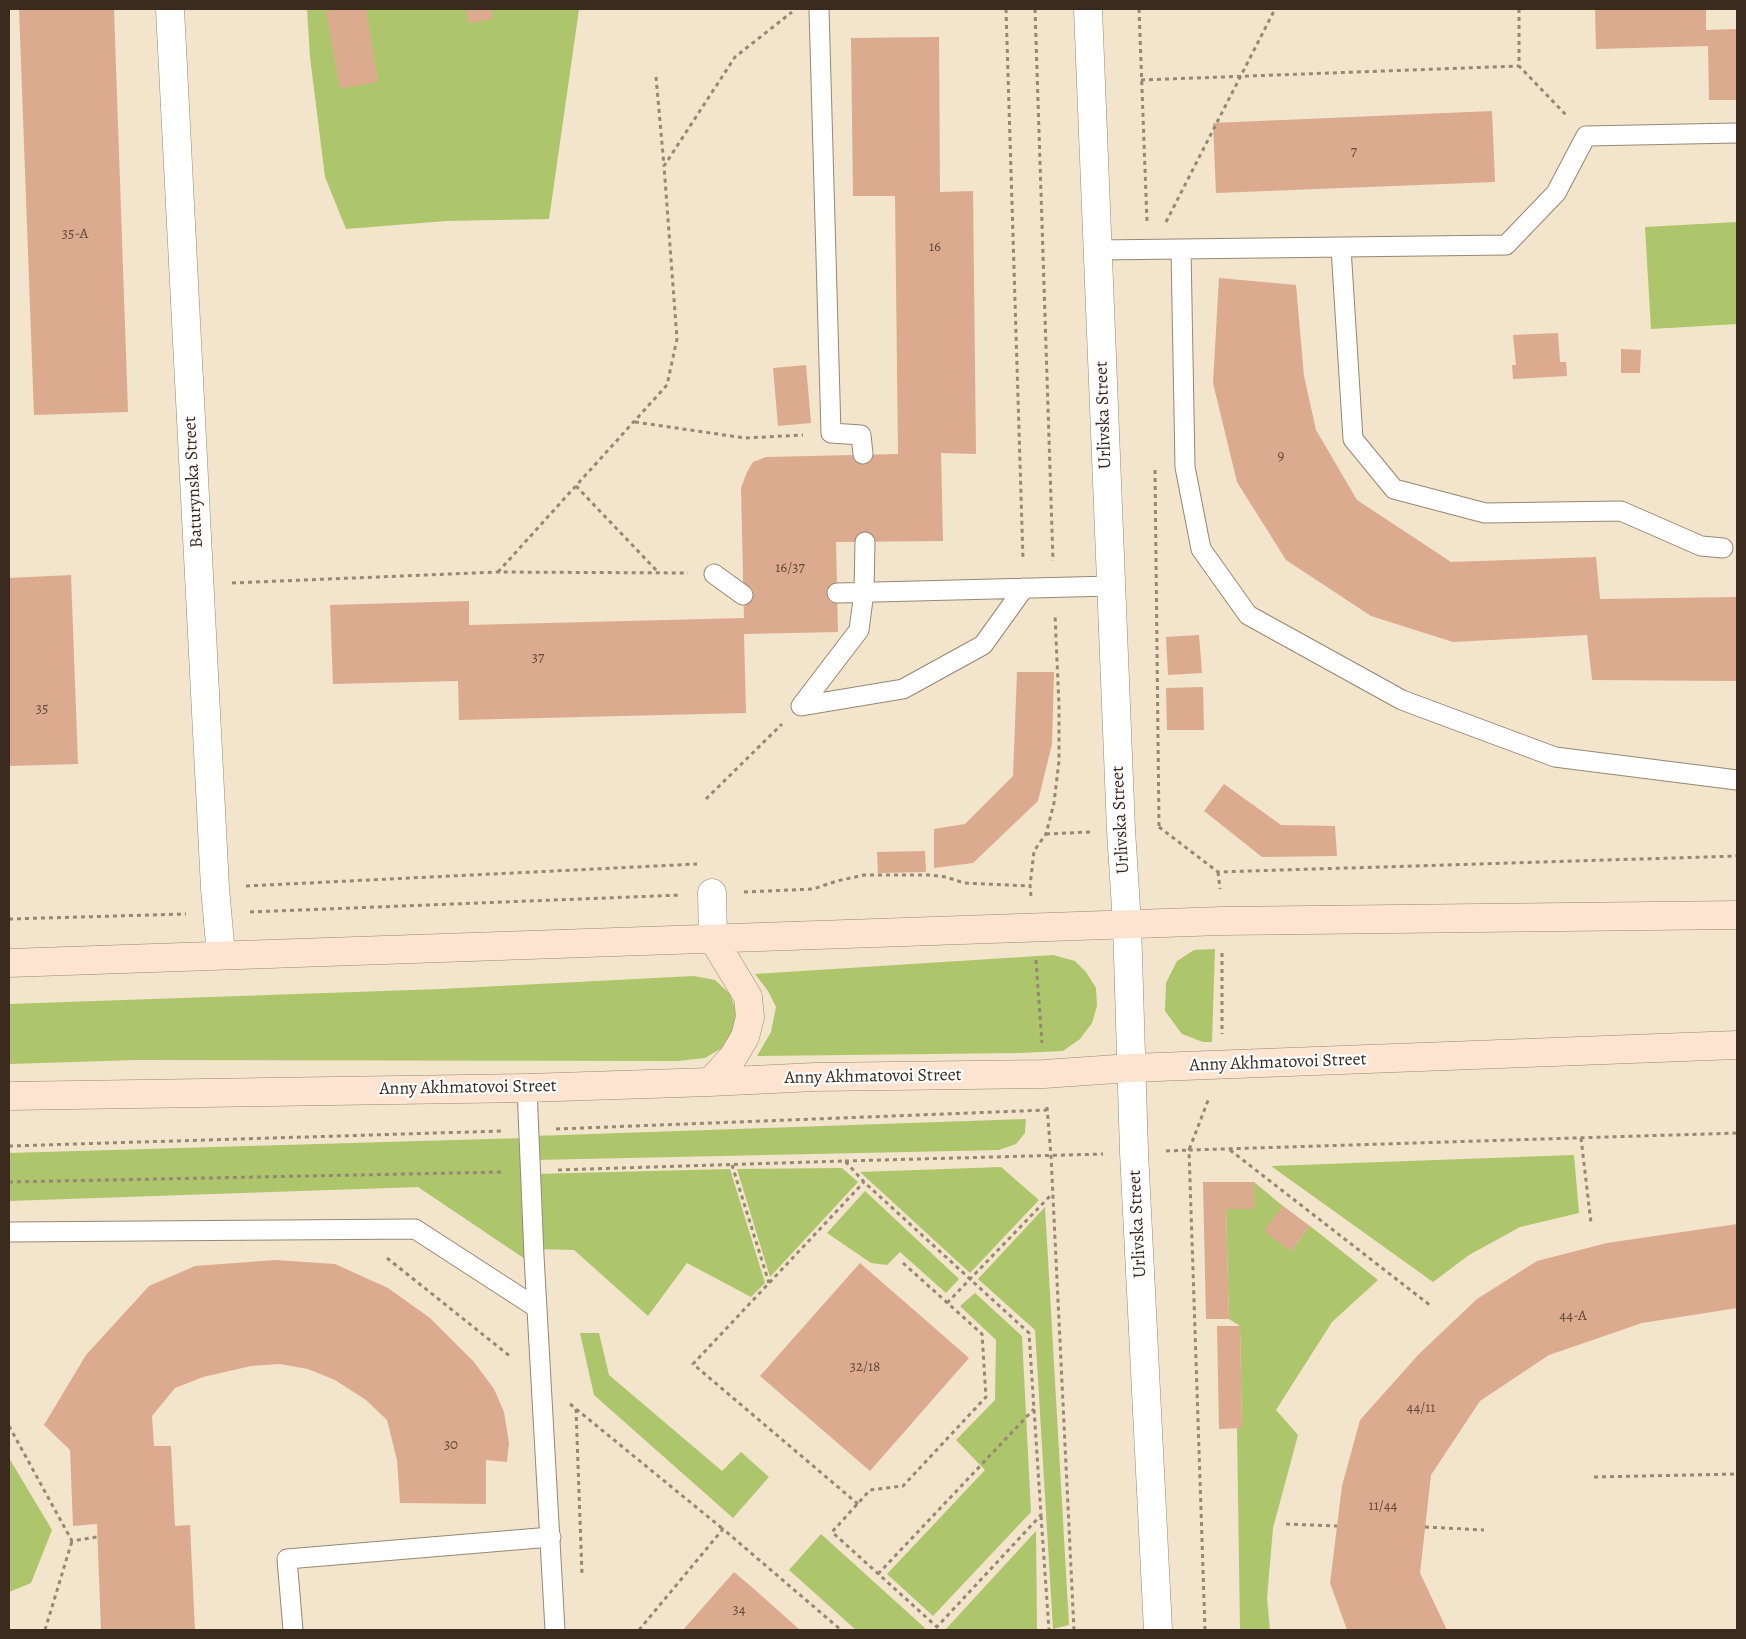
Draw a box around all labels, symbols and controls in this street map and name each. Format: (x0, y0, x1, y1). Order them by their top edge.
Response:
house number: 7 (1351, 143, 1357, 161)
house number: 35-А (62, 225, 88, 243)
house number: 16 (929, 238, 941, 256)
street label: Urlivska Street (1091, 361, 1117, 469)
street label: Baturynska Street (180, 416, 208, 548)
house number: 9 (1278, 447, 1284, 465)
house number: 16/37 (775, 559, 805, 577)
house number: 37 (532, 649, 544, 667)
house number: 35 (36, 700, 48, 718)
street label: Urlivska Street (1107, 765, 1135, 875)
street label: Anny Akhmatovoi Street (1189, 1049, 1367, 1077)
street label: Anny Akhmatovoi Street (784, 1065, 962, 1089)
street label: Anny Akhmatovoi Street (379, 1076, 557, 1100)
street label: Urlivska Street (1124, 1169, 1152, 1279)
house number: 44-А (1559, 1307, 1587, 1325)
house number: 32/18 (850, 1358, 880, 1376)
house number: 44/11 (1407, 1399, 1435, 1417)
house number: 30 (444, 1436, 458, 1454)
house number: 11/44 (1369, 1497, 1397, 1515)
house number: 34 (732, 1601, 746, 1619)

